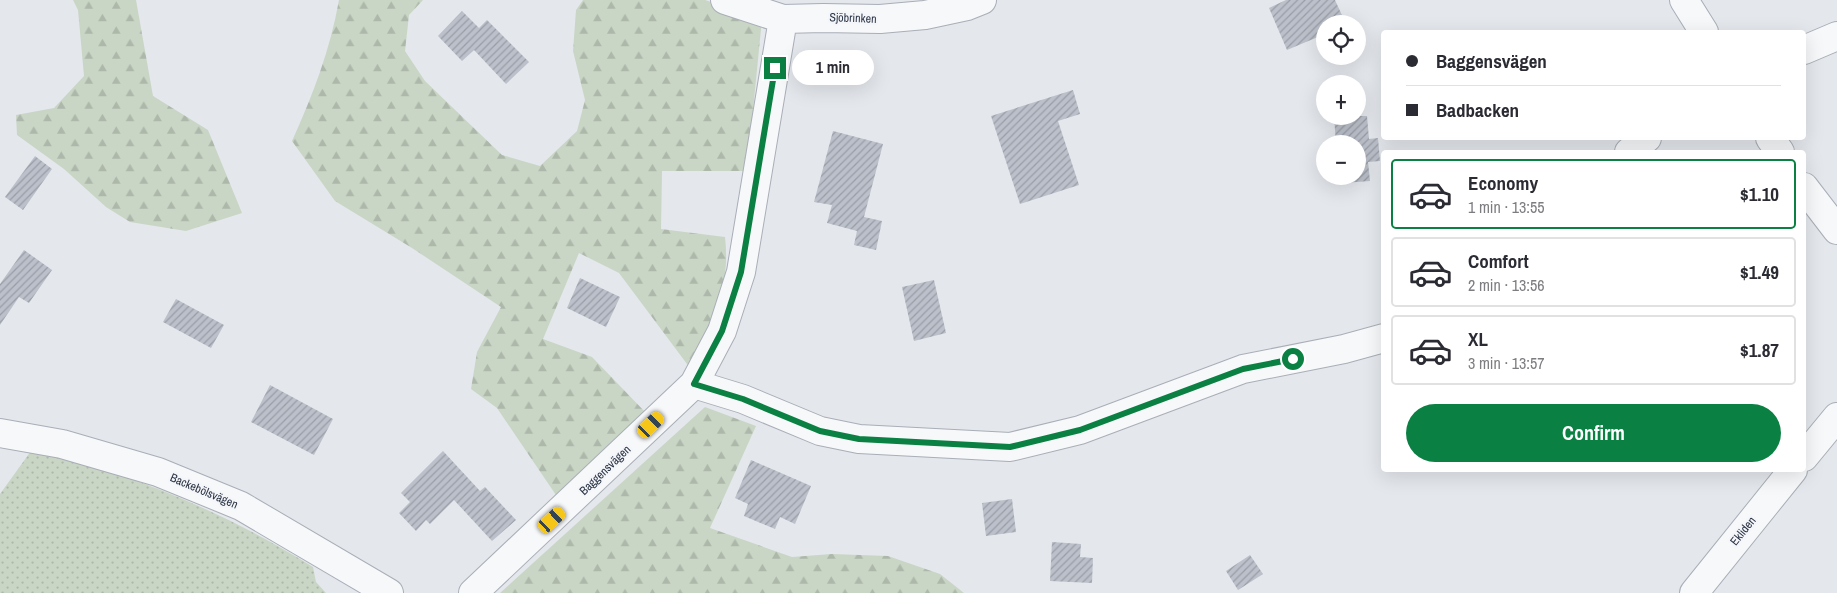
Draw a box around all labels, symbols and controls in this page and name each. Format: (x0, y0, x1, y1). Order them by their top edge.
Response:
street label: Sjöbrinken (829, 9, 877, 27)
map controls (1316, 15, 1366, 185)
button: locate (1316, 15, 1366, 65)
text: Baggensvägen (1436, 48, 1547, 74)
callout: 1 min (792, 50, 875, 86)
text: 1 min (816, 56, 850, 78)
route end (764, 57, 786, 79)
button: + (1316, 75, 1366, 125)
text: Badbacken (1436, 97, 1519, 123)
button: − (1316, 135, 1366, 185)
text: Economy (1468, 170, 1538, 196)
icon: car (1408, 172, 1453, 217)
text: $1.10 (1740, 181, 1779, 207)
text: 1 min · 13:55 (1468, 196, 1545, 218)
text: Comfort (1468, 248, 1529, 274)
icon: car (1408, 250, 1453, 295)
text: $1.49 (1740, 259, 1779, 285)
text: 2 min · 13:56 (1468, 274, 1545, 296)
text: XL (1468, 326, 1488, 352)
icon: car (1408, 328, 1453, 373)
text: $1.87 (1740, 337, 1779, 363)
route start (1282, 348, 1304, 370)
text: 3 min · 13:57 (1468, 352, 1545, 374)
button: Confirm (1406, 404, 1781, 462)
car (634, 409, 667, 441)
street label: Baggensvägen (576, 441, 634, 499)
street label: Backebölsvägen (168, 470, 240, 512)
car (535, 504, 568, 536)
street label: Ekliden (1726, 513, 1760, 549)

